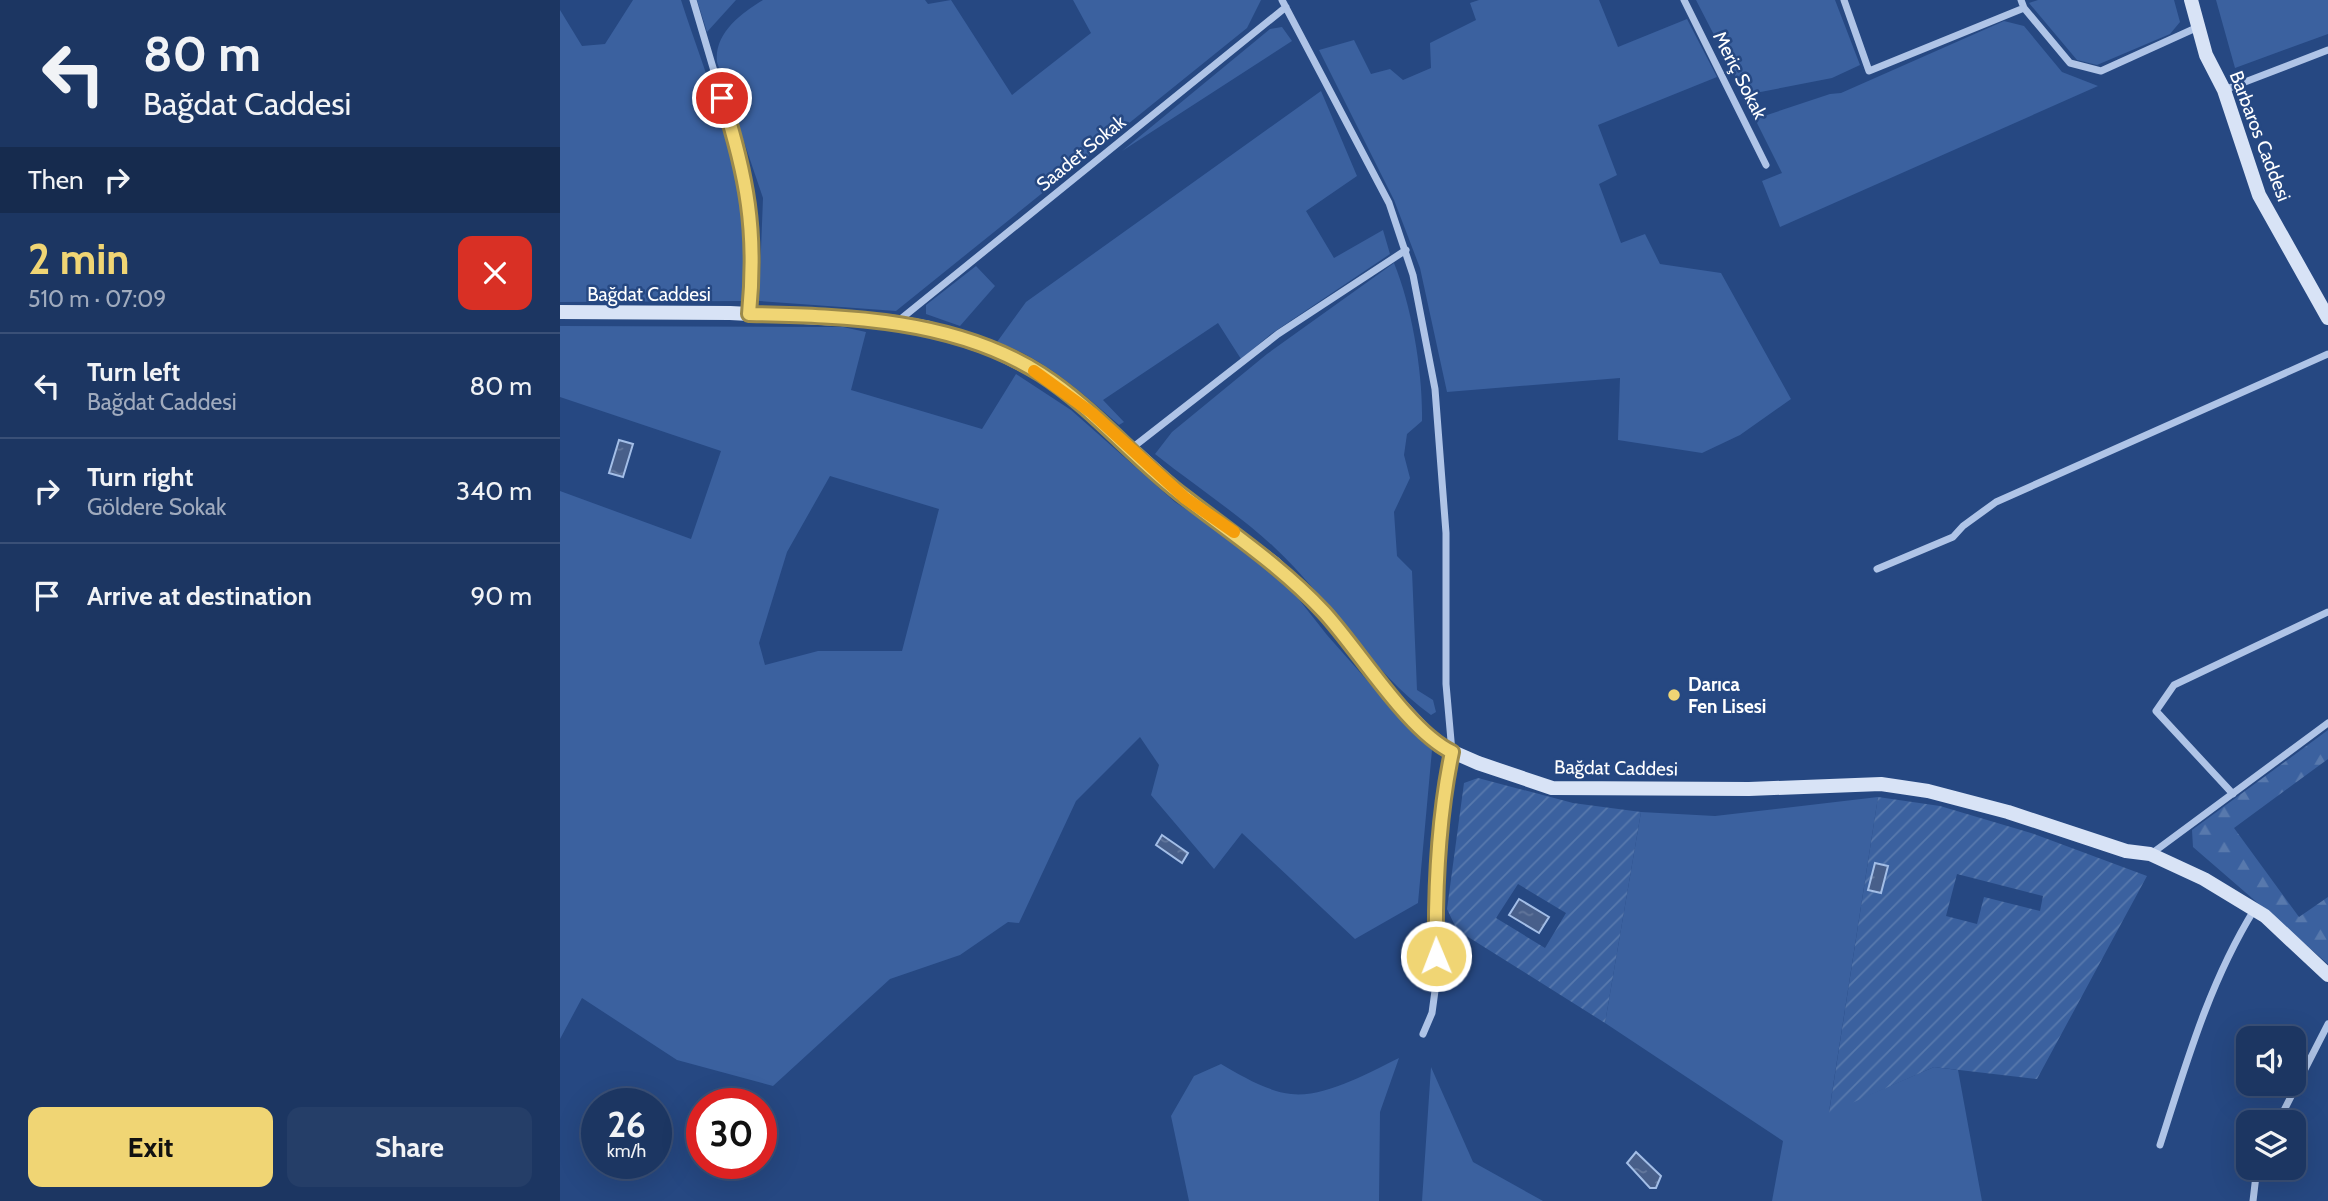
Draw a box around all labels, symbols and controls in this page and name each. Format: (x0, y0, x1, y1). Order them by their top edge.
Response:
text: 80 m (143, 24, 261, 83)
street label: Meriç Sokak (1708, 27, 1772, 123)
icon: left (28, 28, 119, 119)
street label: Barbaros Caddesi (2225, 67, 2295, 205)
pin (692, 68, 752, 128)
icon: arrive (703, 79, 741, 117)
text: Bağdat Caddesi (143, 84, 351, 123)
street label: Saadet Sokak (1032, 110, 1131, 196)
icon: right (98, 161, 136, 199)
text: Then (28, 164, 84, 196)
text: 2 min (28, 233, 129, 285)
button: close (458, 236, 532, 310)
street label: Bağdat Caddesi (587, 283, 711, 306)
text: 510 m · 07:09 (28, 285, 166, 313)
text: Turn left (87, 356, 180, 388)
icon: left (28, 367, 66, 405)
text: 80 m (469, 370, 532, 402)
text: Bağdat Caddesi (87, 388, 237, 416)
text: Turn right (87, 461, 193, 493)
icon: right (28, 472, 66, 510)
text: 340 m (456, 475, 532, 507)
text: Göldere Sokak (87, 493, 226, 521)
icon: arrive (28, 577, 66, 615)
text: Arrive at destination (87, 580, 312, 612)
text: 90 m (470, 580, 532, 612)
place label: Darıca Fen Lisesi (1688, 673, 1766, 718)
marker: Darıca Fen Lisesi (1666, 687, 1682, 703)
street label: Bağdat Caddesi (1554, 755, 1678, 781)
position arrow (1399, 919, 1473, 993)
map controls (2236, 1026, 2306, 1180)
button: sound (2236, 1026, 2306, 1096)
speed limit sign: 30 (686, 1088, 777, 1179)
text: 26 (607, 1103, 646, 1146)
button: Exit (28, 1107, 273, 1187)
button: Share (287, 1107, 532, 1187)
button: layers (2236, 1110, 2306, 1180)
text: km/h (607, 1140, 646, 1162)

